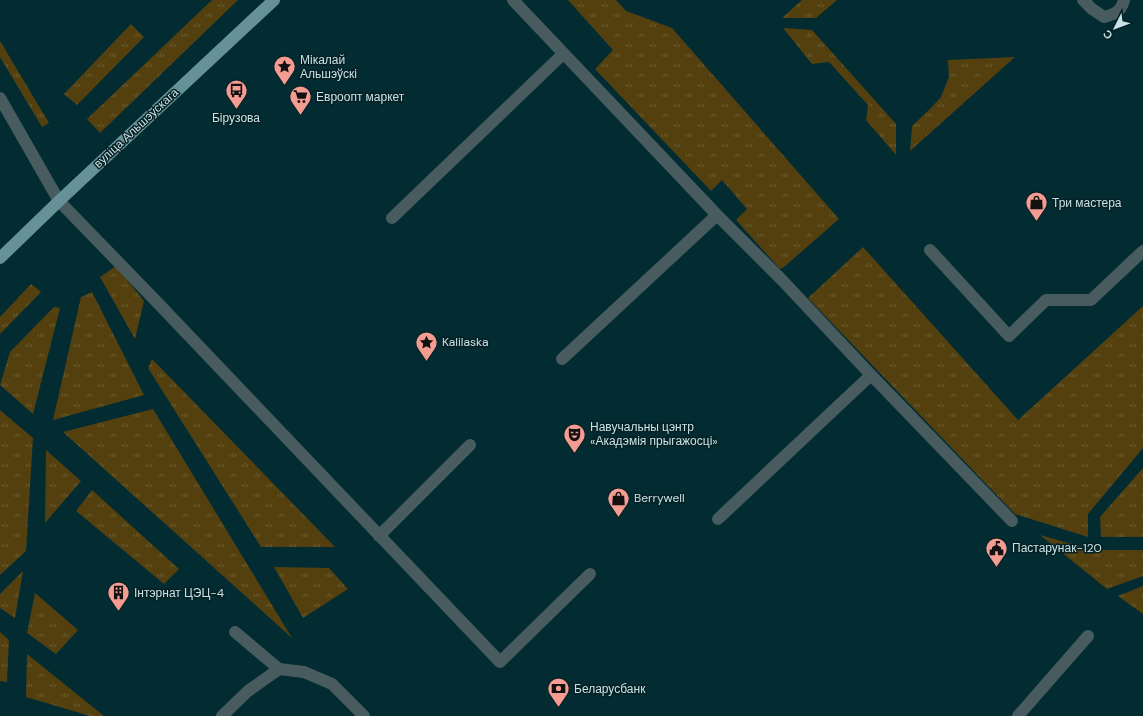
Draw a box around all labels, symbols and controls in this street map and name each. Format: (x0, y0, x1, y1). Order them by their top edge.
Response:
north arrow (1095, 8, 1135, 48)
text: С (1100, 27, 1115, 42)
place label: Мікалай Альшэўскі (300, 52, 357, 82)
place icon: Мікалай Альшэўскі (272, 54, 298, 87)
bus stop icon: Бірузова (223, 78, 249, 111)
street label: вуліца Альшэўскага (90, 84, 182, 171)
supermarket icon: Евроопт маркет (287, 84, 313, 117)
place label: Евроопт маркет (316, 89, 405, 105)
place label: Бірузова (212, 110, 260, 126)
shop icon: Три мастера (1023, 190, 1049, 223)
place label: Три мастера (1052, 195, 1122, 211)
place icon: Kalilaska (413, 329, 439, 362)
place label: Kalilaska (442, 334, 489, 350)
place label: Навучальны цэнтр «Акадэмія прыгажосці» (590, 419, 718, 449)
theatre icon: Навучальны цэнтр «Акадэмія прыгажосці» (561, 421, 587, 454)
shop icon: Berrywell (605, 485, 631, 518)
place label: Berrywell (634, 490, 685, 506)
public building icon: Пастарунак-120 (984, 535, 1010, 568)
place label: Пастарунак-120 (1012, 540, 1102, 556)
building icon: Інтэрнат ЦЭЦ-4 (106, 580, 132, 613)
place label: Інтэрнат ЦЭЦ-4 (134, 585, 224, 601)
bank icon: Беларусбанк (545, 676, 571, 709)
place label: Беларусбанк (574, 681, 646, 697)

